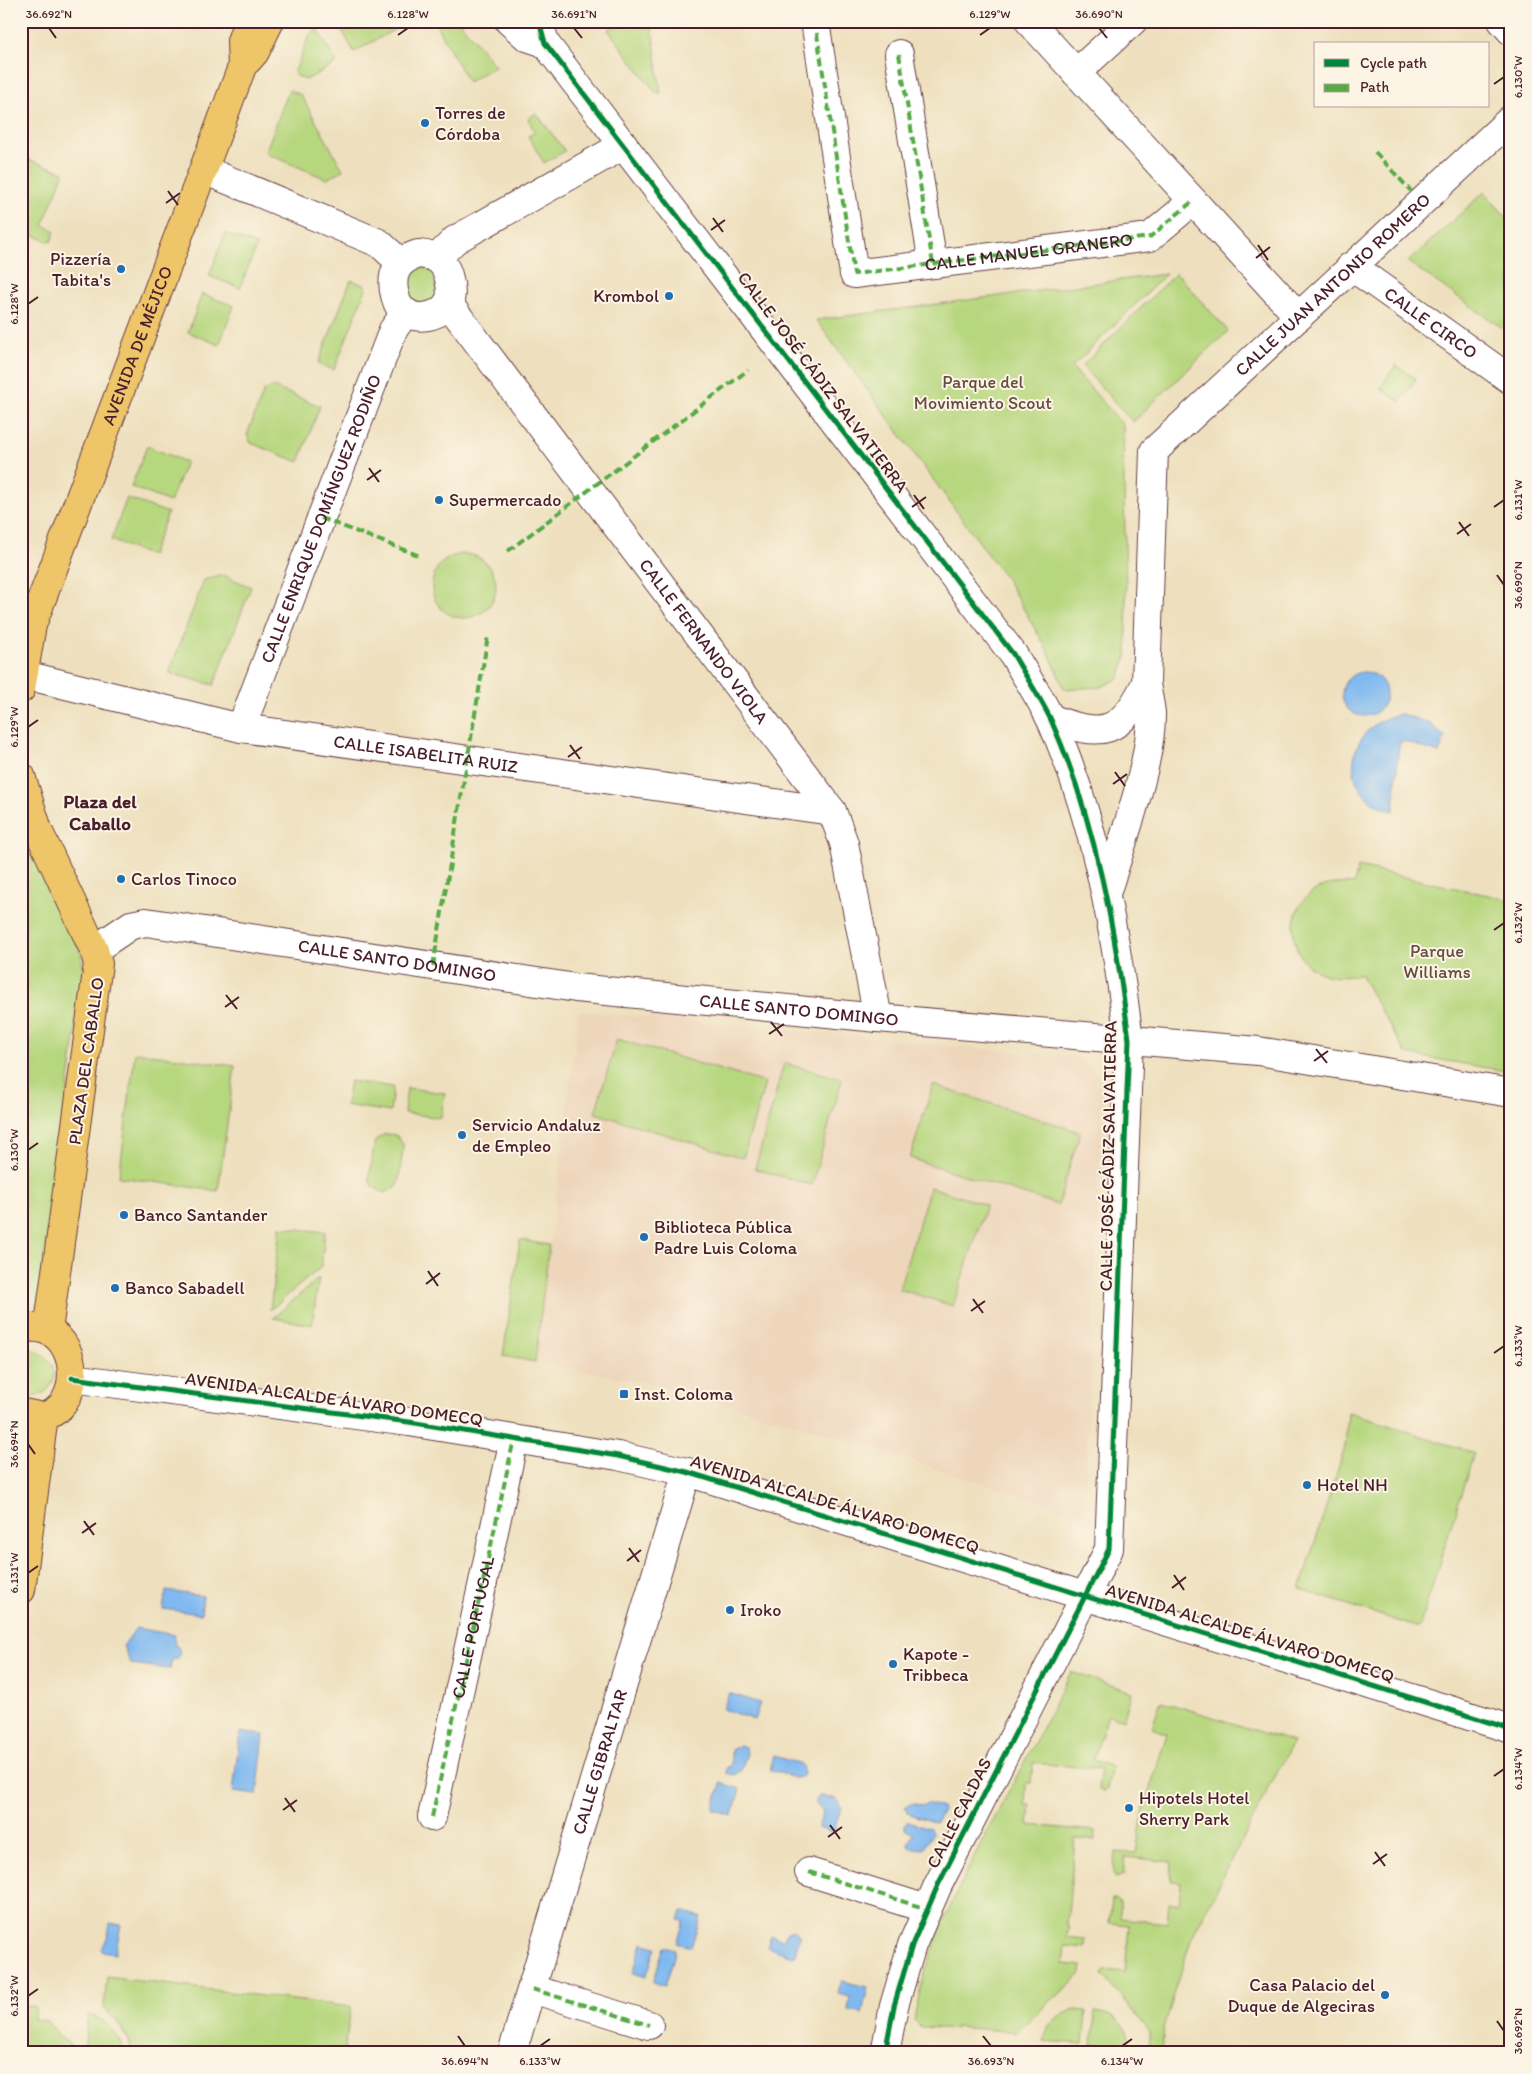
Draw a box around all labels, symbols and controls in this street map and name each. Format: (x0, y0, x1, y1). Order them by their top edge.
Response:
text: 36.692°N (26, 7, 72, 21)
text: 6.128°W (387, 7, 429, 21)
text: 36.691°N (551, 7, 597, 21)
text: 6.129°W (969, 7, 1011, 21)
text: 36.690°N (1075, 7, 1123, 21)
legend (1314, 42, 1490, 108)
text: Cycle path (1360, 54, 1427, 72)
text: 6.130°W (1511, 56, 1525, 98)
text: Path (1360, 78, 1389, 96)
place label: Torres de Córdoba (435, 102, 506, 145)
marker: Torres de Córdoba (419, 117, 431, 129)
street label: CALLE JUAN ANTONIO ROMERO (1231, 188, 1435, 381)
street label: CALLE MANUEL GRANERO (923, 228, 1134, 276)
place label: Pizzería Tabita's (50, 248, 112, 291)
street label: AVENIDA DE MÉJICO (97, 263, 177, 428)
marker: Pizzería Tabita's (115, 263, 127, 275)
street label: CALLE JOSÉ CÁDIZ SALVATIERRA (733, 267, 914, 497)
street label: CALLE CIRCO (1380, 282, 1482, 364)
text: 6.128°W (7, 283, 21, 325)
place label: Krombol (593, 285, 659, 307)
marker: Krombol (663, 290, 675, 302)
street label: CALLE ENRIQUE DOMÍNGUEZ RODIÑO (256, 371, 386, 666)
park label: Parque del Movimiento Scout (914, 371, 1052, 414)
text: 6.131°W (1511, 480, 1525, 520)
place label: Supermercado (449, 489, 561, 511)
marker: Supermercado (433, 494, 445, 506)
street label: CALLE FERNANDO VIOLA (634, 554, 773, 728)
text: 36.690°N (1511, 561, 1525, 609)
text: 6.129°W (7, 706, 21, 748)
street label: CALLE ISABELITA RUIZ (332, 730, 519, 778)
district label: Plaza del Caballo (63, 790, 137, 835)
place label: Carlos Tinoco (131, 868, 237, 890)
marker: Carlos Tinoco (115, 873, 127, 885)
text: 6.132°W (1511, 902, 1525, 944)
street label: CALLE SANTO DOMINGO (296, 934, 498, 987)
park label: Parque Williams (1403, 940, 1471, 983)
street label: PLAZA DEL CABALLO (63, 976, 109, 1146)
street label: CALLE SANTO DOMINGO (698, 989, 900, 1031)
street label: CALLE JOSÉ CÁDIZ SALVATIERRA (1095, 1020, 1121, 1291)
place label: Servicio Andaluz de Empleo (472, 1114, 601, 1157)
text: 6.130°W (7, 1129, 21, 1171)
marker: Servicio Andaluz de Empleo (456, 1129, 468, 1141)
place label: Banco Santander (134, 1204, 268, 1226)
marker: Banco Santander (118, 1209, 130, 1221)
place label: Biblioteca Pública Padre Luis Coloma (654, 1216, 798, 1259)
marker: Biblioteca Pública Padre Luis Coloma (638, 1231, 650, 1243)
place label: Banco Sabadell (125, 1277, 244, 1299)
marker: Banco Sabadell (109, 1282, 121, 1294)
text: 6.133°W (1511, 1325, 1525, 1367)
street label: AVENIDA ALCALDE ÁLVARO DOMECQ (184, 1367, 484, 1431)
place label: Inst. Coloma (634, 1383, 734, 1405)
marker: Inst. Coloma (618, 1388, 630, 1400)
text: 36.694°N (7, 1420, 21, 1468)
street label: AVENIDA ALCALDE ÁLVARO DOMECQ (688, 1450, 982, 1558)
place label: Hotel NH (1317, 1474, 1388, 1496)
marker: Hotel NH (1301, 1479, 1313, 1491)
text: 6.131°W (7, 1553, 21, 1593)
street label: CALLE PORTUGAL (447, 1554, 499, 1701)
street label: AVENIDA ALCALDE ÁLVARO DOMECQ (1103, 1579, 1397, 1687)
place label: Iroko (740, 1599, 781, 1621)
marker: Iroko (724, 1604, 736, 1616)
place label: Kapote - Tribbeca (903, 1643, 969, 1686)
marker: Kapote - Tribbeca (887, 1658, 899, 1670)
street label: CALLE GIBRALTAR (567, 1687, 632, 1837)
text: 6.134°W (1511, 1748, 1525, 1790)
street label: CALLE CALDAS (922, 1754, 996, 1872)
place label: Hipotels Hotel Sherry Park (1139, 1787, 1249, 1830)
marker: Hipotels Hotel Sherry Park (1123, 1802, 1135, 1814)
place label: Casa Palacio del Duque de Algeciras (1227, 1974, 1375, 2017)
text: 6.132°W (7, 1975, 21, 2017)
marker: Casa Palacio del Duque de Algeciras (1379, 1989, 1391, 2001)
text: 36.692°N (1511, 2008, 1525, 2054)
text: 36.694°N (441, 2054, 489, 2068)
text: 6.133°W (519, 2054, 561, 2068)
text: 36.693°N (968, 2054, 1014, 2068)
text: 6.134°W (1101, 2054, 1143, 2068)

